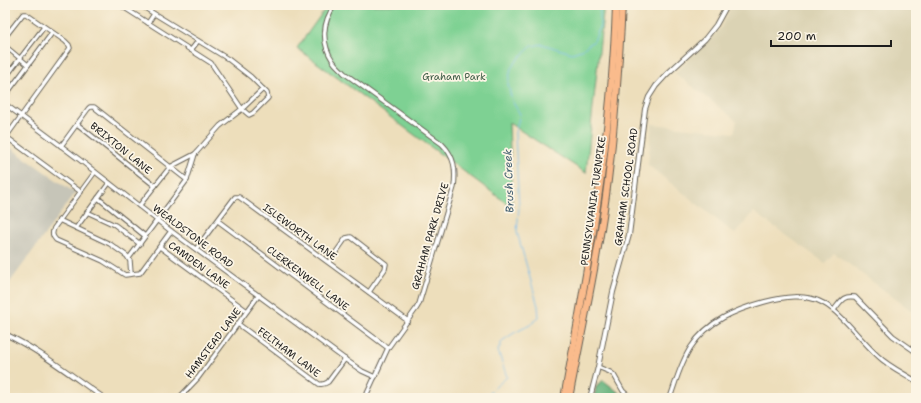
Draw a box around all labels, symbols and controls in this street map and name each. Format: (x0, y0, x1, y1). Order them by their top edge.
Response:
scale bar (771, 22, 891, 48)
text: 200 m (777, 28, 816, 44)
park label: Graham Park (422, 70, 486, 83)
street label: BRIXTON LANE (88, 119, 154, 177)
street label: GRAHAM SCHOOL ROAD (611, 127, 641, 247)
street label: PENNSYLVANIA TURNPIKE (577, 135, 609, 267)
water label: Brush Creek (500, 148, 518, 213)
street label: GRAHAM PARK DRIVE (408, 181, 452, 291)
street label: WEALDSTONE ROAD (150, 201, 236, 271)
street label: ISLEWORTH LANE (260, 201, 340, 263)
street label: CAMDEN LANE (166, 238, 232, 292)
street label: CLERKENWELL LANE (264, 243, 352, 313)
street label: HAMSTEAD LANE (182, 305, 244, 381)
street label: FELTHAM LANE (255, 324, 323, 380)

